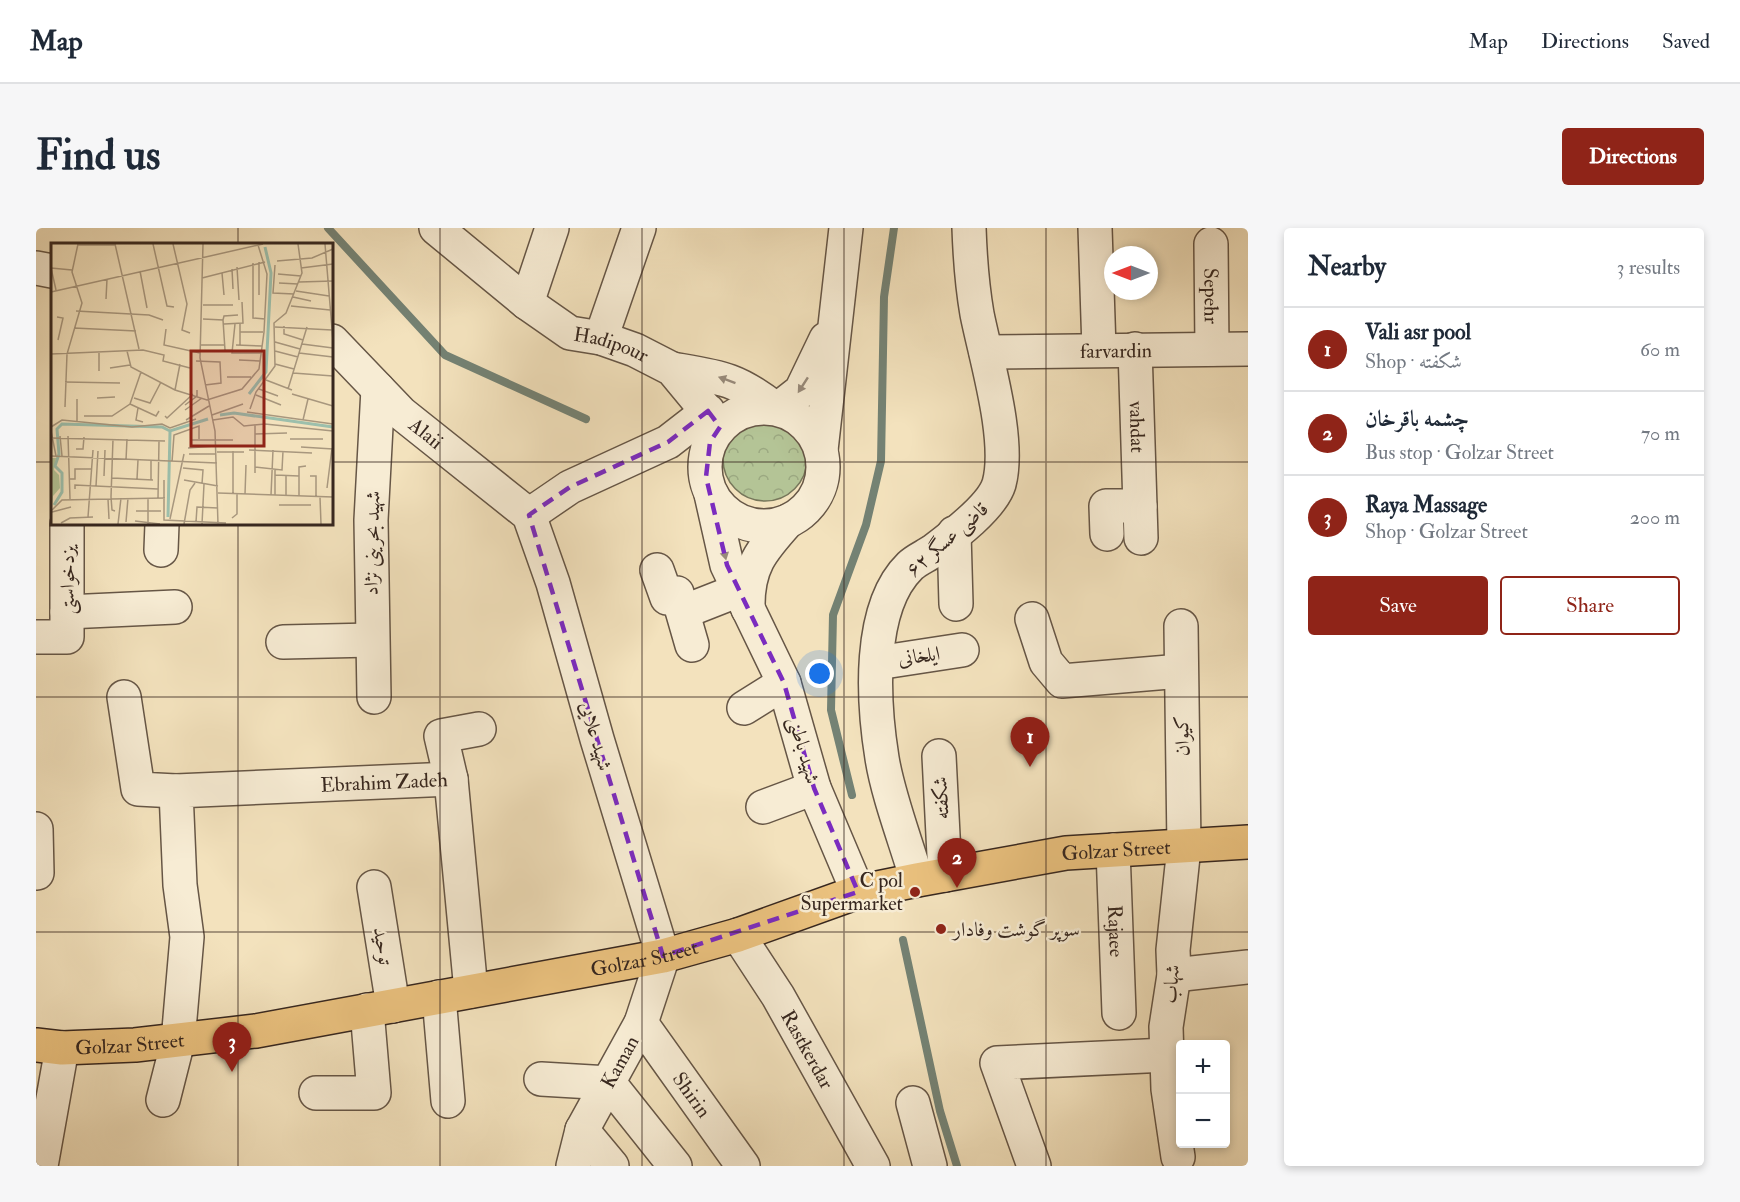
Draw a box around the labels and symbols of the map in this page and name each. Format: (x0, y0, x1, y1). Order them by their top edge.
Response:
inset map (51, 243, 333, 525)
north arrow (1104, 246, 1158, 300)
street label: Sepehr (1198, 268, 1224, 325)
street label: Hadipour (572, 321, 654, 368)
street label: farvardin (1080, 338, 1152, 363)
one-way arrow (717, 374, 735, 384)
one-way arrow (798, 377, 809, 393)
street label: vahdat (1124, 400, 1151, 454)
street label: Alaii (403, 411, 448, 454)
street label: شهید بحرینی نژاد (359, 490, 386, 596)
street label: قاضی عسگر ۶۲ (900, 496, 995, 583)
one-way arrow (719, 542, 729, 560)
street label: یزدخواستی (55, 543, 82, 614)
street label: ایلخانی (896, 641, 942, 671)
your location (805, 659, 834, 688)
street label: شهید علایی (573, 698, 618, 774)
street label: شهید باطنی (781, 713, 826, 787)
street label: کیوان (1169, 715, 1195, 757)
pin: 1 (1010, 718, 1050, 767)
street label: Ebrahim Zadeh (320, 767, 449, 797)
street label: شکفته (927, 776, 955, 820)
street label: Golzar Street (1061, 834, 1172, 866)
pin: 2 (938, 838, 976, 888)
place label: C pol Supermarket (800, 868, 904, 917)
marker: C pol Supermarket (908, 885, 922, 899)
street label: Rajaee (1103, 904, 1129, 957)
place label: سوپر گوشت وفادار (951, 917, 1080, 943)
marker: سوپر گوشت وفادار (934, 922, 948, 936)
street label: توحید (368, 925, 398, 967)
street label: Golzar Street (588, 934, 701, 982)
street label: شهاب (1157, 963, 1185, 1005)
street label: Rastkerdar (776, 1005, 840, 1094)
pin: 3 (212, 1022, 252, 1072)
street label: Golzar Street (75, 1027, 186, 1060)
street label: Kaman (595, 1031, 645, 1093)
street label: Shirin (667, 1067, 717, 1122)

